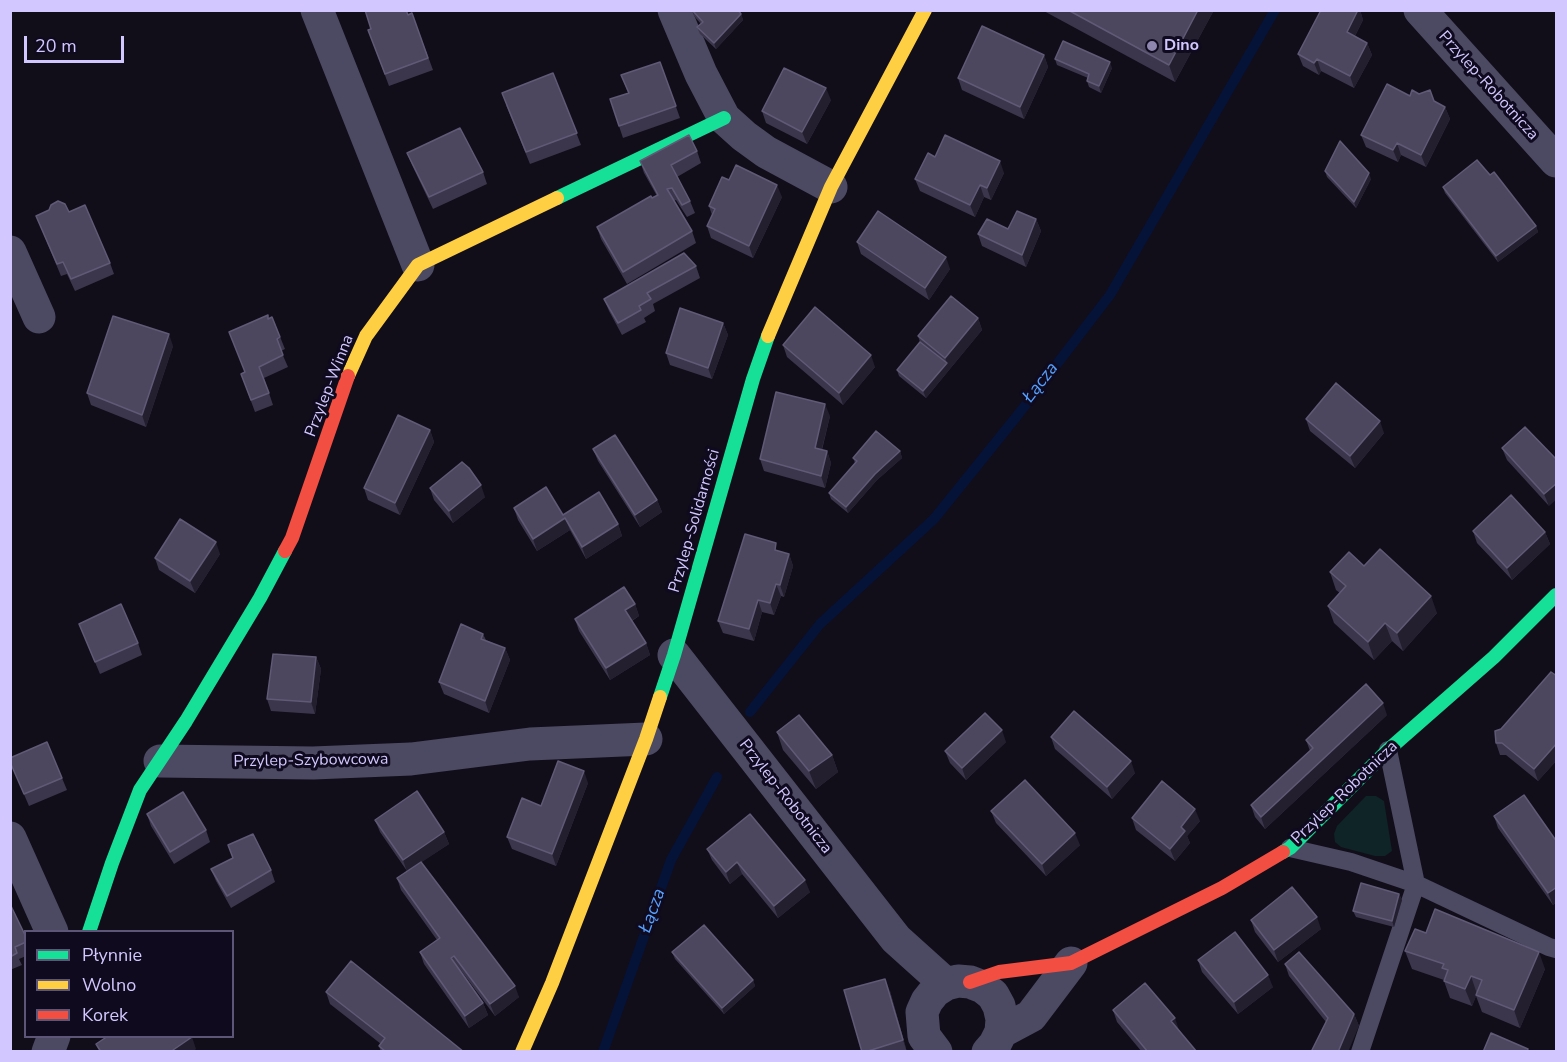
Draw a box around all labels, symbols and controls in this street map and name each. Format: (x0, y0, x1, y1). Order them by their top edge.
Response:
scale bar (27, 24, 128, 62)
street label: Przylep-Robotnicza (1434, 28, 1542, 144)
text: 20 m (35, 34, 77, 58)
place label: Dino (1164, 36, 1199, 56)
marker: Dino (1145, 39, 1159, 53)
street label: Przylep-Winna (302, 332, 358, 440)
water label: Łącza (1019, 358, 1063, 408)
street label: Przylep-Solidarności (665, 447, 725, 595)
street label: Przylep-Robotnicza (734, 736, 836, 858)
street label: Przylep-Robotnicza (1288, 737, 1402, 849)
street label: Przylep-Szybowcowa (233, 750, 389, 772)
water label: Łącza (635, 886, 671, 936)
legend (24, 930, 234, 1038)
text: Płynnie (82, 943, 142, 967)
text: Wolno (82, 973, 136, 997)
text: Korek (82, 1003, 128, 1027)

